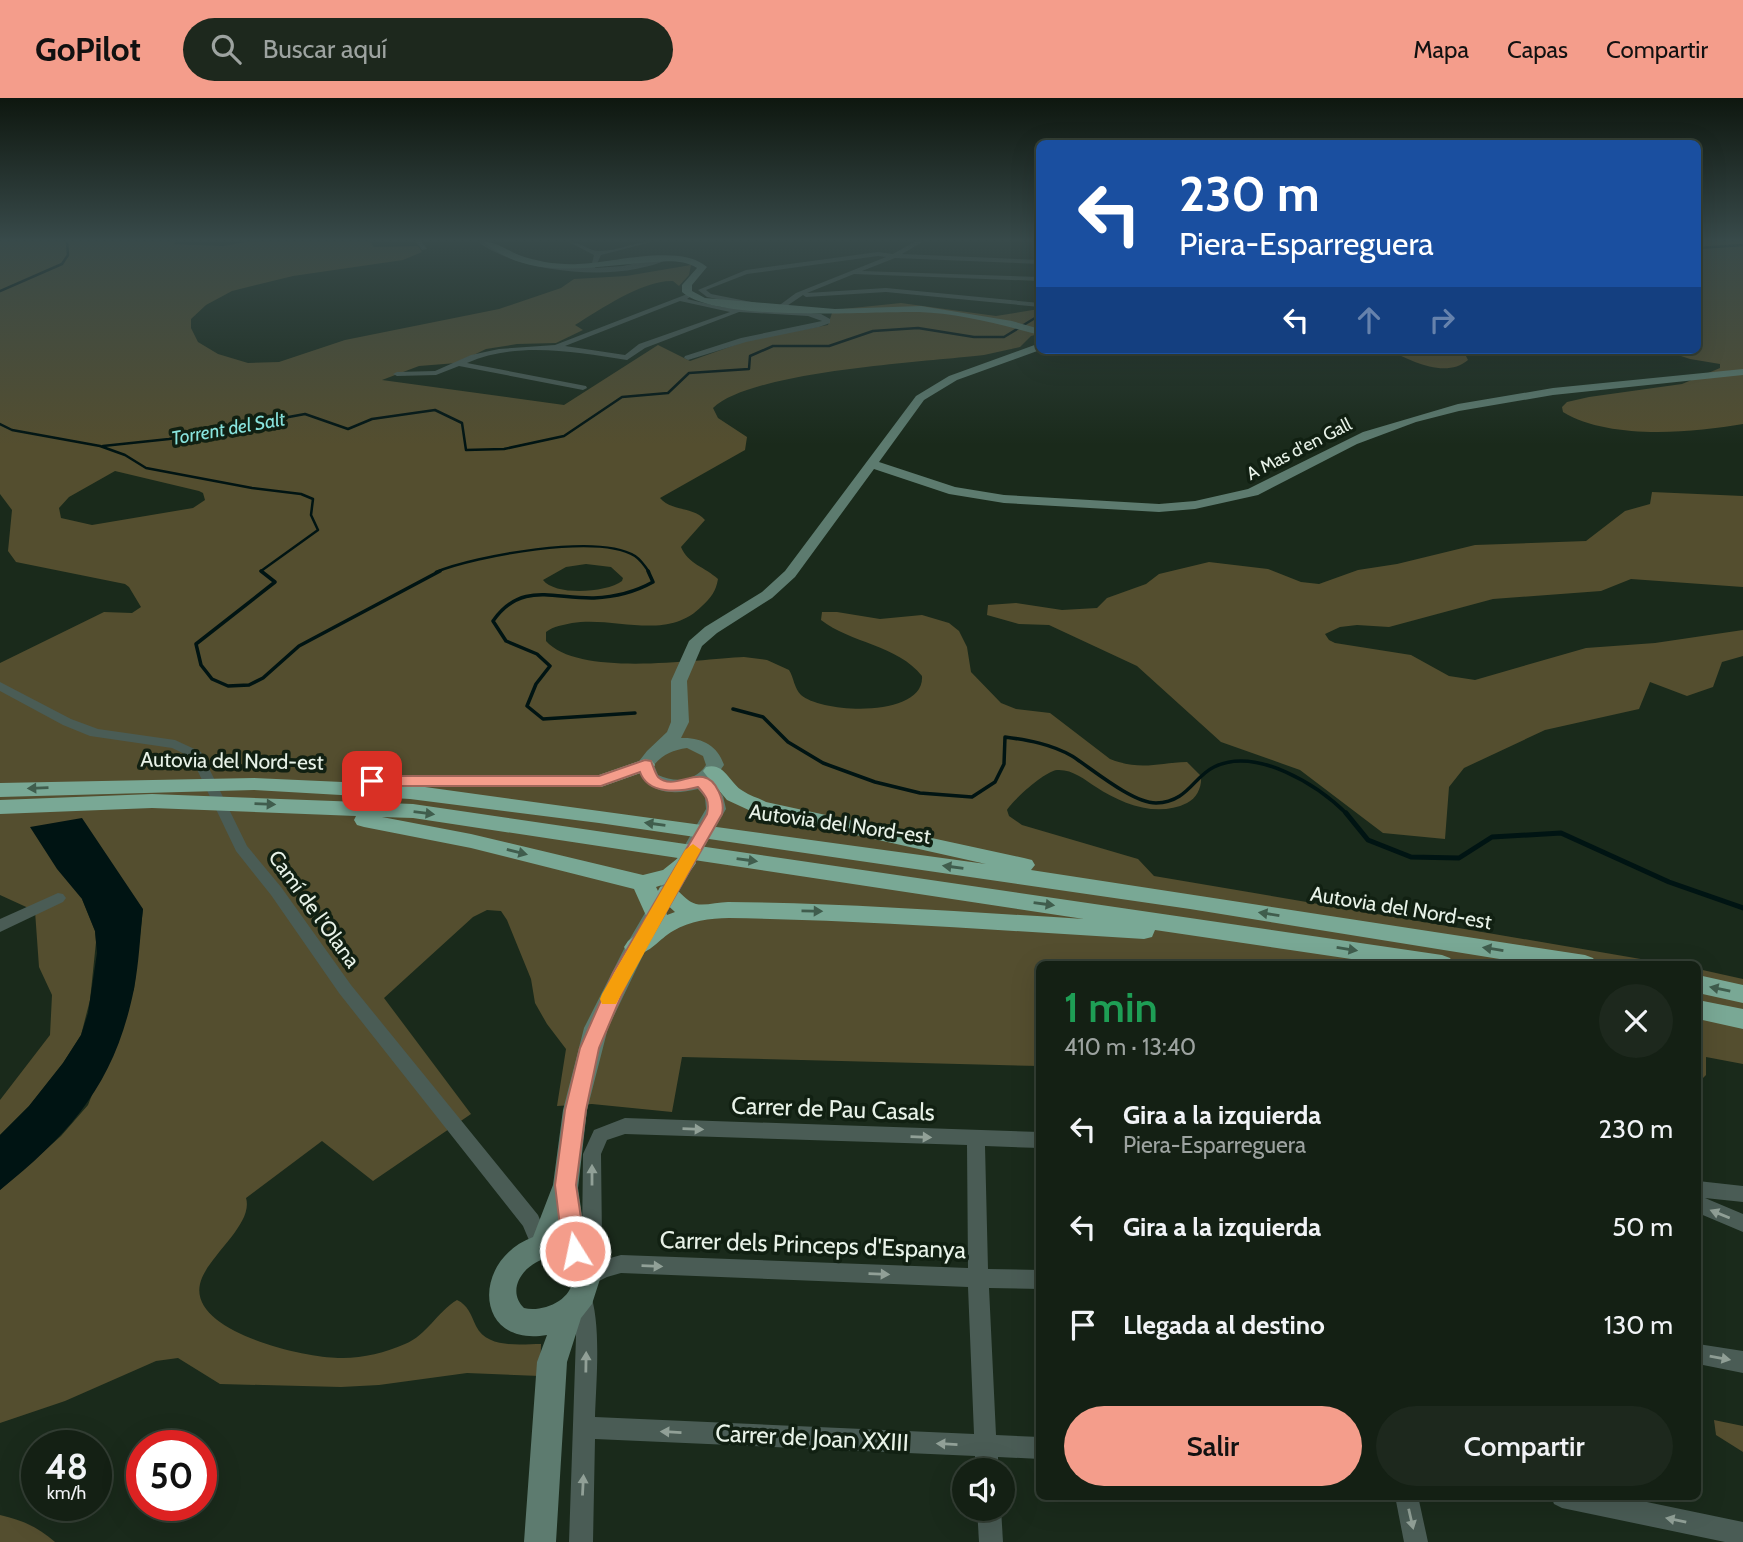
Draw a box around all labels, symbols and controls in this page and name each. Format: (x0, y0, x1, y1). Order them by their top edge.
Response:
search box (183, 18, 673, 81)
text: GoPilot (35, 29, 141, 69)
icon: search (207, 30, 245, 68)
text: Buscar aquí (263, 33, 387, 65)
text: Mapa (1413, 35, 1469, 64)
text: Capas (1507, 35, 1568, 64)
text: Compartir (1606, 35, 1708, 64)
text: 230 m (1179, 164, 1320, 223)
icon: left (1064, 168, 1155, 259)
text: Piera-Esparreguera (1179, 224, 1434, 263)
icon: left (1277, 301, 1315, 339)
icon: ahead (1350, 301, 1388, 339)
icon: right (1423, 301, 1461, 339)
water label: Torrent del Salt (169, 407, 288, 450)
street label: A Mas d'en Gall (1243, 413, 1356, 485)
street label: Autovia del Nord-est (140, 746, 324, 775)
pin (342, 751, 402, 811)
icon: arrive (353, 762, 391, 800)
one-way arrow (27, 782, 49, 794)
one-way arrow (254, 798, 276, 810)
street label: Autovia del Nord-est (748, 798, 933, 849)
one-way arrow (414, 808, 436, 819)
one-way arrow (644, 818, 666, 829)
street label: Camí de l'Olana (263, 845, 365, 972)
one-way arrow (506, 847, 528, 858)
one-way arrow (736, 855, 758, 866)
one-way arrow (942, 861, 964, 872)
street label: Autovia del Nord-est (1309, 881, 1494, 934)
one-way arrow (1033, 899, 1055, 910)
one-way arrow (801, 905, 823, 917)
one-way arrow (1258, 908, 1280, 919)
one-way arrow (1482, 943, 1504, 954)
one-way arrow (1336, 944, 1358, 955)
text: 1 min (1064, 981, 1158, 1033)
one-way arrow (1709, 983, 1731, 994)
button: close (1599, 984, 1673, 1058)
text: 410 m · 13:40 (1064, 1033, 1196, 1061)
street label: Carrer de Pau Casals (731, 1090, 935, 1127)
text: Gira a la izquierda (1123, 1099, 1321, 1131)
icon: left (1064, 1110, 1102, 1148)
text: 230 m (1599, 1113, 1673, 1145)
one-way arrow (683, 1123, 705, 1134)
one-way arrow (910, 1131, 932, 1143)
text: Piera-Esparreguera (1123, 1131, 1306, 1159)
one-way arrow (586, 1164, 598, 1186)
icon: left (1064, 1208, 1102, 1246)
one-way arrow (1710, 1208, 1731, 1219)
text: Gira a la izquierda (1123, 1211, 1321, 1243)
text: 50 m (1612, 1211, 1673, 1243)
position arrow (538, 1214, 612, 1288)
street label: Carrer dels Princeps d'Espanya (659, 1225, 967, 1264)
one-way arrow (641, 1260, 663, 1271)
one-way arrow (869, 1268, 891, 1279)
icon: arrive (1064, 1306, 1102, 1344)
text: Llegada al destino (1123, 1309, 1325, 1341)
text: 130 m (1604, 1309, 1673, 1341)
one-way arrow (580, 1351, 592, 1373)
one-way arrow (1709, 1353, 1731, 1364)
button: Salir (1064, 1406, 1362, 1486)
button: Compartir (1376, 1406, 1673, 1486)
street label: Carrer de Joan XXIII (715, 1418, 909, 1457)
one-way arrow (659, 1426, 681, 1437)
speed limit sign: 50 (126, 1430, 217, 1521)
one-way arrow (936, 1439, 958, 1450)
text: 48 (45, 1445, 88, 1488)
map controls (952, 1458, 1015, 1521)
button: sound (952, 1458, 1015, 1521)
one-way arrow (578, 1474, 589, 1496)
text: km/h (47, 1482, 86, 1504)
one-way arrow (1406, 1508, 1417, 1530)
one-way arrow (1665, 1515, 1687, 1526)

